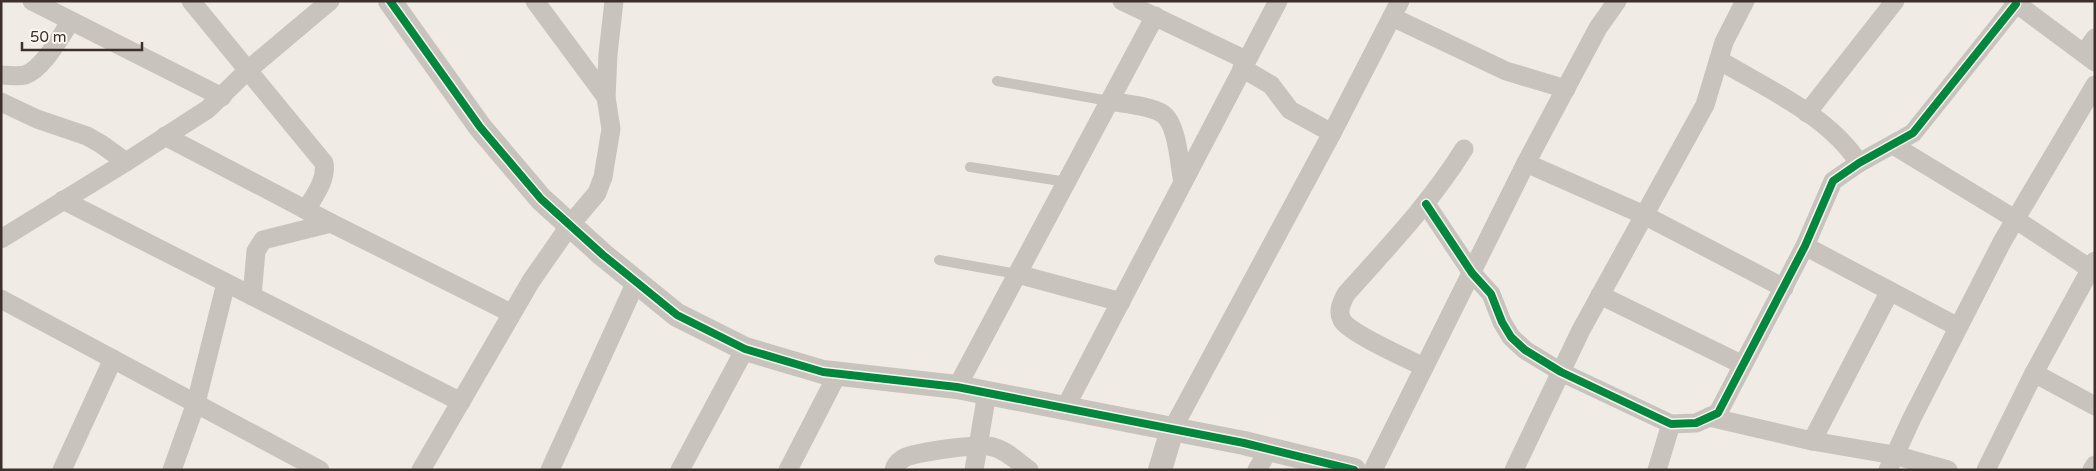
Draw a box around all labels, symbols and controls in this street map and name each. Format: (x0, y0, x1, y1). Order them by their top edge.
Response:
scale bar (22, 20, 142, 52)
text: 50 m (30, 28, 67, 46)

